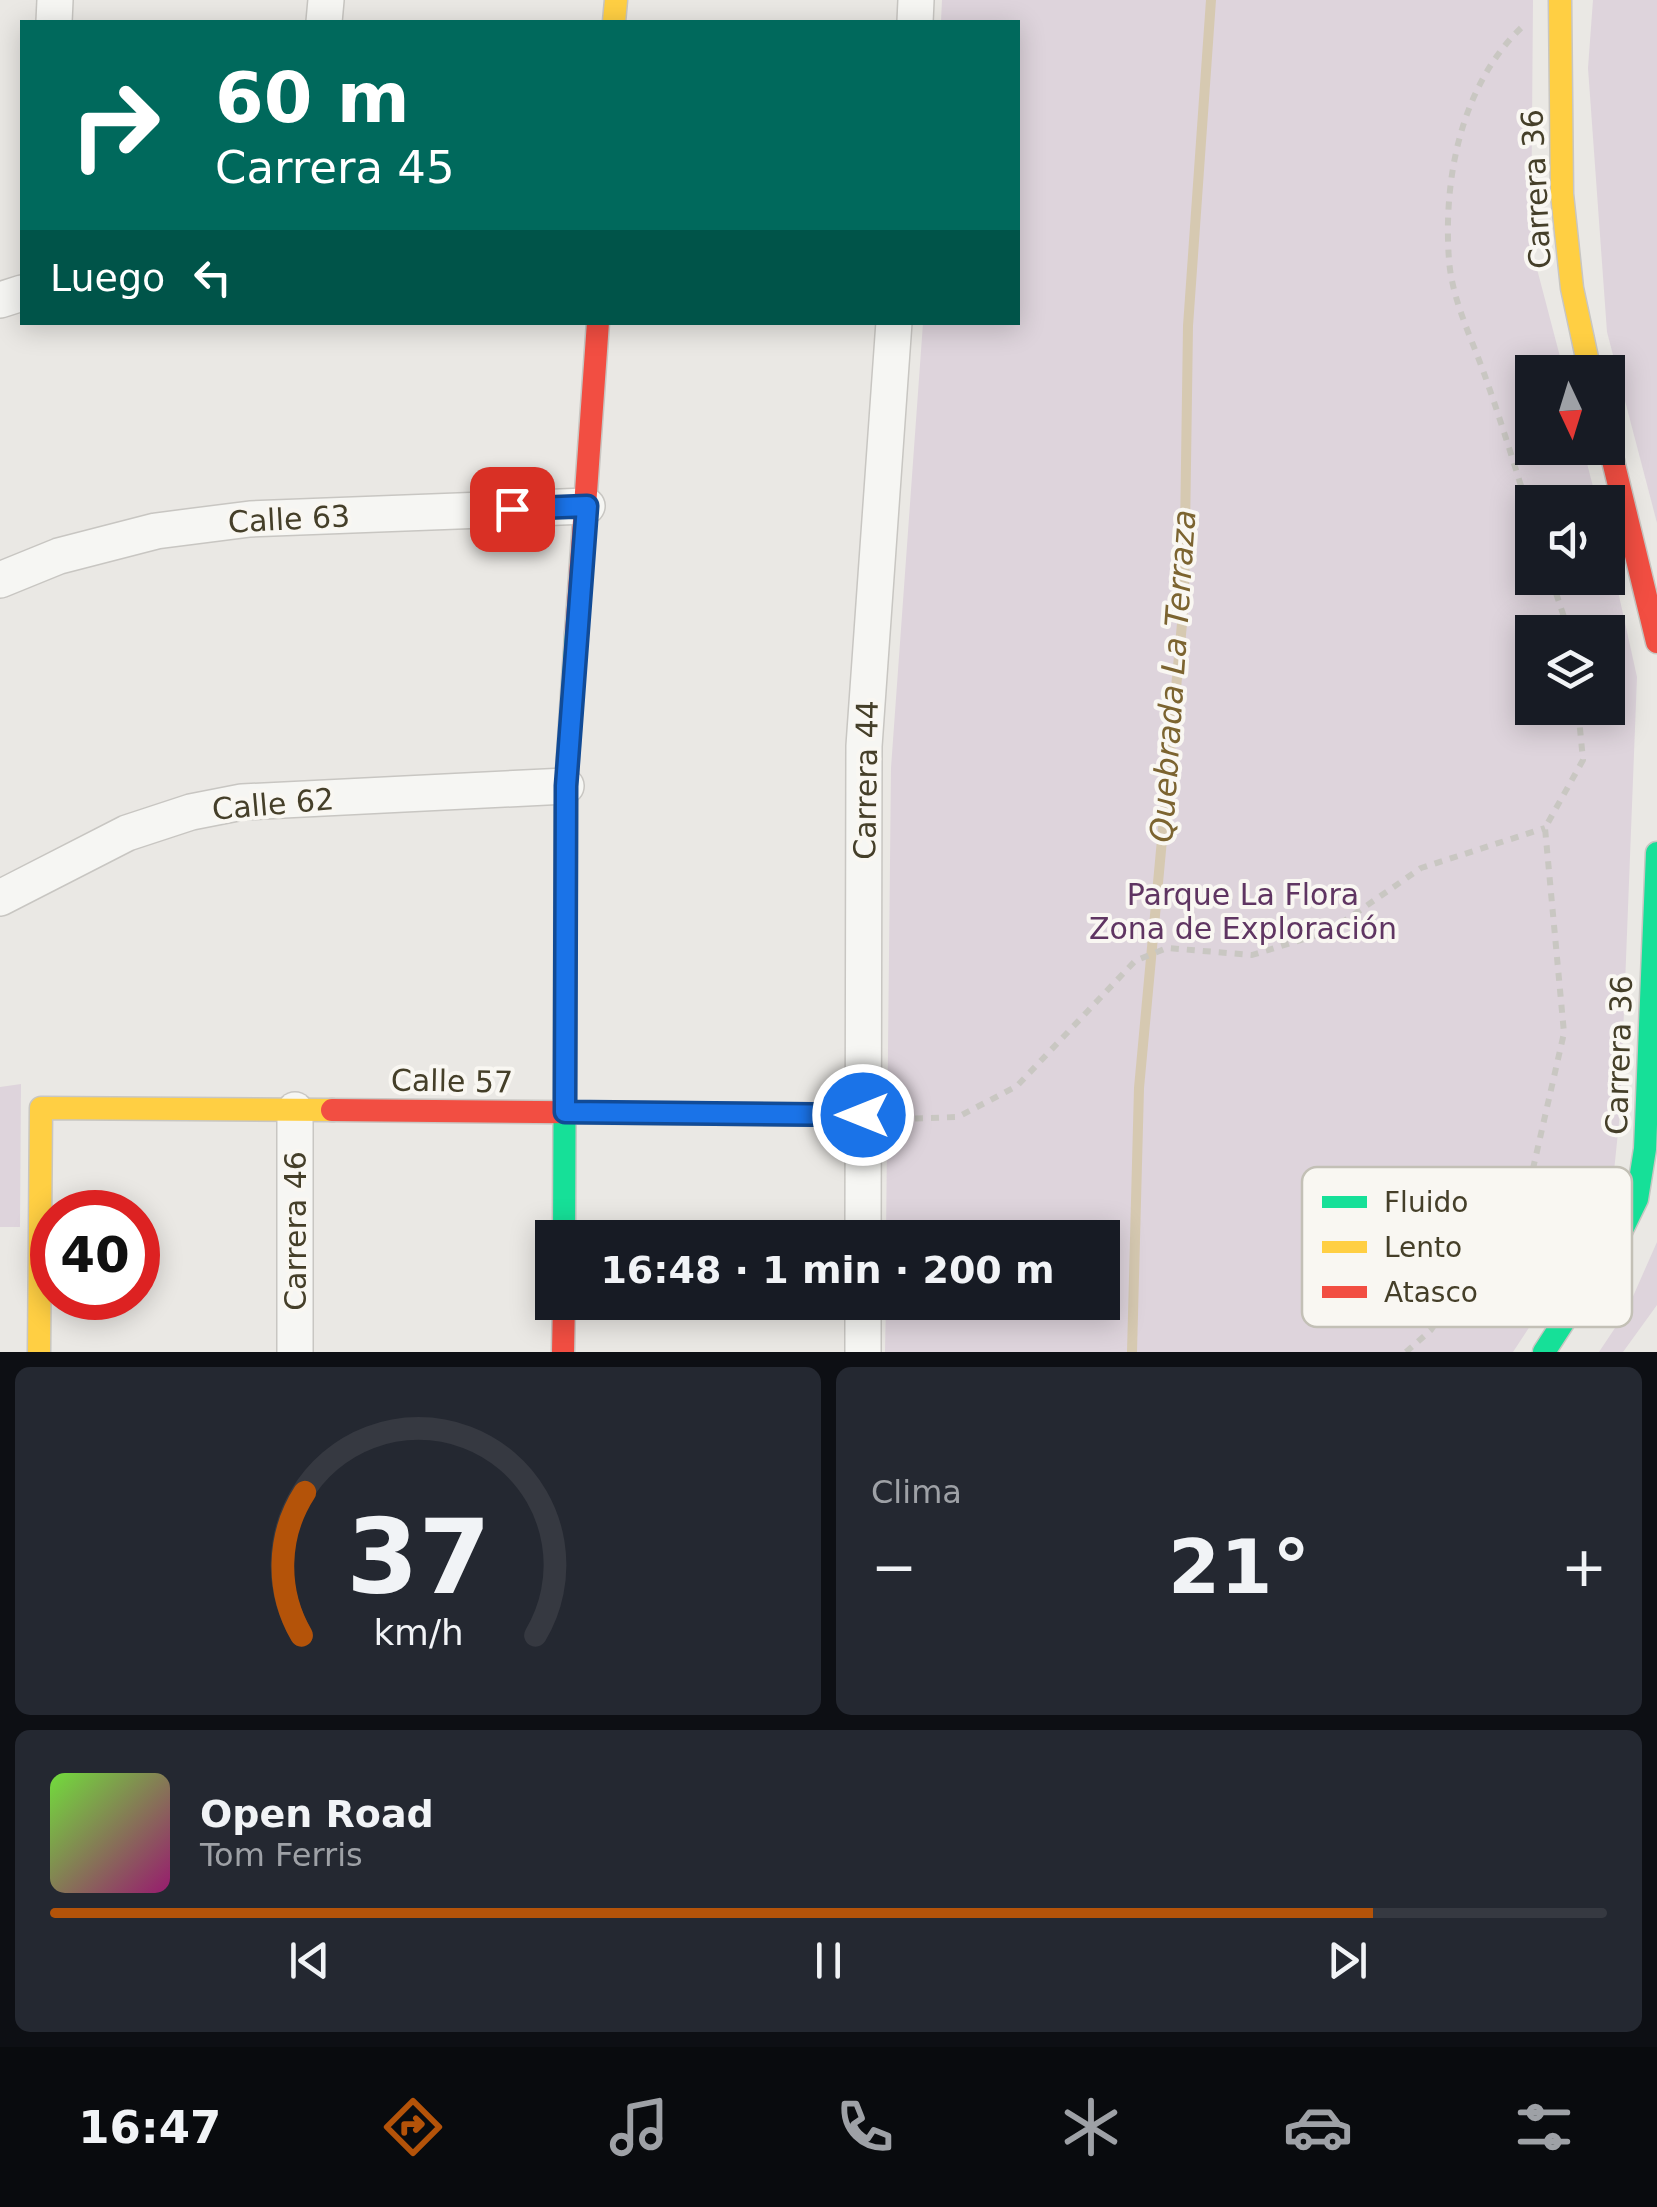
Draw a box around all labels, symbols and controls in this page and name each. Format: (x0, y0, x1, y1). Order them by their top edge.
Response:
text: 60 m (215, 57, 410, 139)
icon: right (50, 60, 180, 190)
street label: Carrera 36 (1514, 108, 1558, 270)
text: Carrera 45 (215, 141, 455, 194)
icon: left (185, 250, 240, 305)
text: Luego (50, 256, 165, 300)
north arrow (1515, 355, 1625, 465)
map controls (1515, 355, 1625, 725)
pin (470, 467, 555, 552)
icon: arrive (485, 482, 540, 537)
button: sound (1515, 485, 1625, 595)
street label: Calle 63 (227, 498, 351, 540)
water label: Quebrada La Terraza (1142, 508, 1204, 844)
button: layers (1515, 615, 1625, 725)
street label: Carrera 44 (847, 700, 885, 860)
street label: Calle 62 (211, 781, 335, 827)
park label: Parque La Flora Zona de Exploración (1089, 877, 1397, 946)
street label: Carrera 36 (1599, 975, 1639, 1135)
street label: Calle 57 (391, 1062, 513, 1100)
position arrow (811, 1063, 915, 1167)
street label: Carrera 46 (278, 1151, 313, 1311)
legend (1302, 1167, 1632, 1327)
text: Fluido (1384, 1186, 1468, 1219)
speed limit sign: 40 (30, 1190, 160, 1320)
text: Lento (1384, 1231, 1462, 1264)
text: 16:48 · 1 min · 200 m (600, 1248, 1055, 1292)
text: Atasco (1384, 1276, 1478, 1309)
text: Clima (871, 1473, 962, 1511)
text: 37 (346, 1496, 490, 1618)
text: 21° (1168, 1523, 1310, 1611)
text: − (871, 1535, 917, 1599)
text: + (1561, 1535, 1607, 1599)
text: km/h (373, 1612, 463, 1653)
text: Open Road (200, 1792, 434, 1836)
text: Tom Ferris (200, 1836, 363, 1874)
icon: previous (282, 1933, 337, 1988)
icon: pause (801, 1933, 856, 1988)
icon: next (1320, 1933, 1375, 1988)
icon: directions (378, 2092, 448, 2162)
icon: music (604, 2092, 674, 2162)
icon: phone (830, 2092, 900, 2162)
icon: climate (1056, 2092, 1126, 2162)
icon: car (1283, 2092, 1353, 2162)
icon: filters (1509, 2092, 1579, 2162)
text: 16:47 (78, 2101, 221, 2154)

